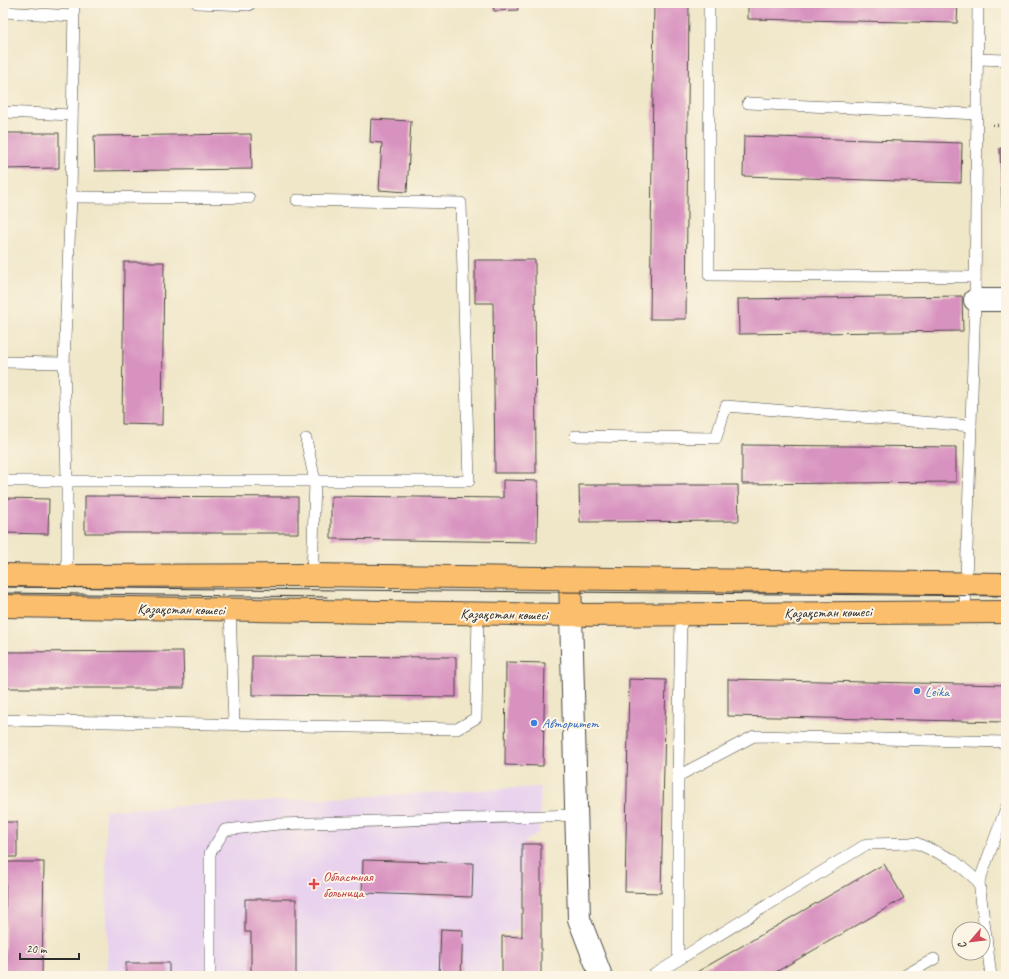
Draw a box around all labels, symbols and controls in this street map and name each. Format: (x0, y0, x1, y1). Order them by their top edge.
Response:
street label: Қазақстан көшесі (137, 600, 227, 619)
street label: Қазақстан көшесі (784, 603, 874, 622)
street label: Қазақстан көшесі (460, 605, 550, 624)
place label: Leika (925, 683, 950, 700)
marker: Leika (912, 686, 922, 696)
place label: Авторитет (542, 715, 600, 732)
marker: Авторитет (529, 718, 539, 728)
place label: Областная больница (323, 868, 374, 901)
marker: Областная больница (308, 878, 320, 890)
north arrow (951, 921, 991, 961)
scale bar (20, 935, 79, 961)
text: С (954, 939, 970, 951)
text: 20 m (26, 941, 48, 957)

